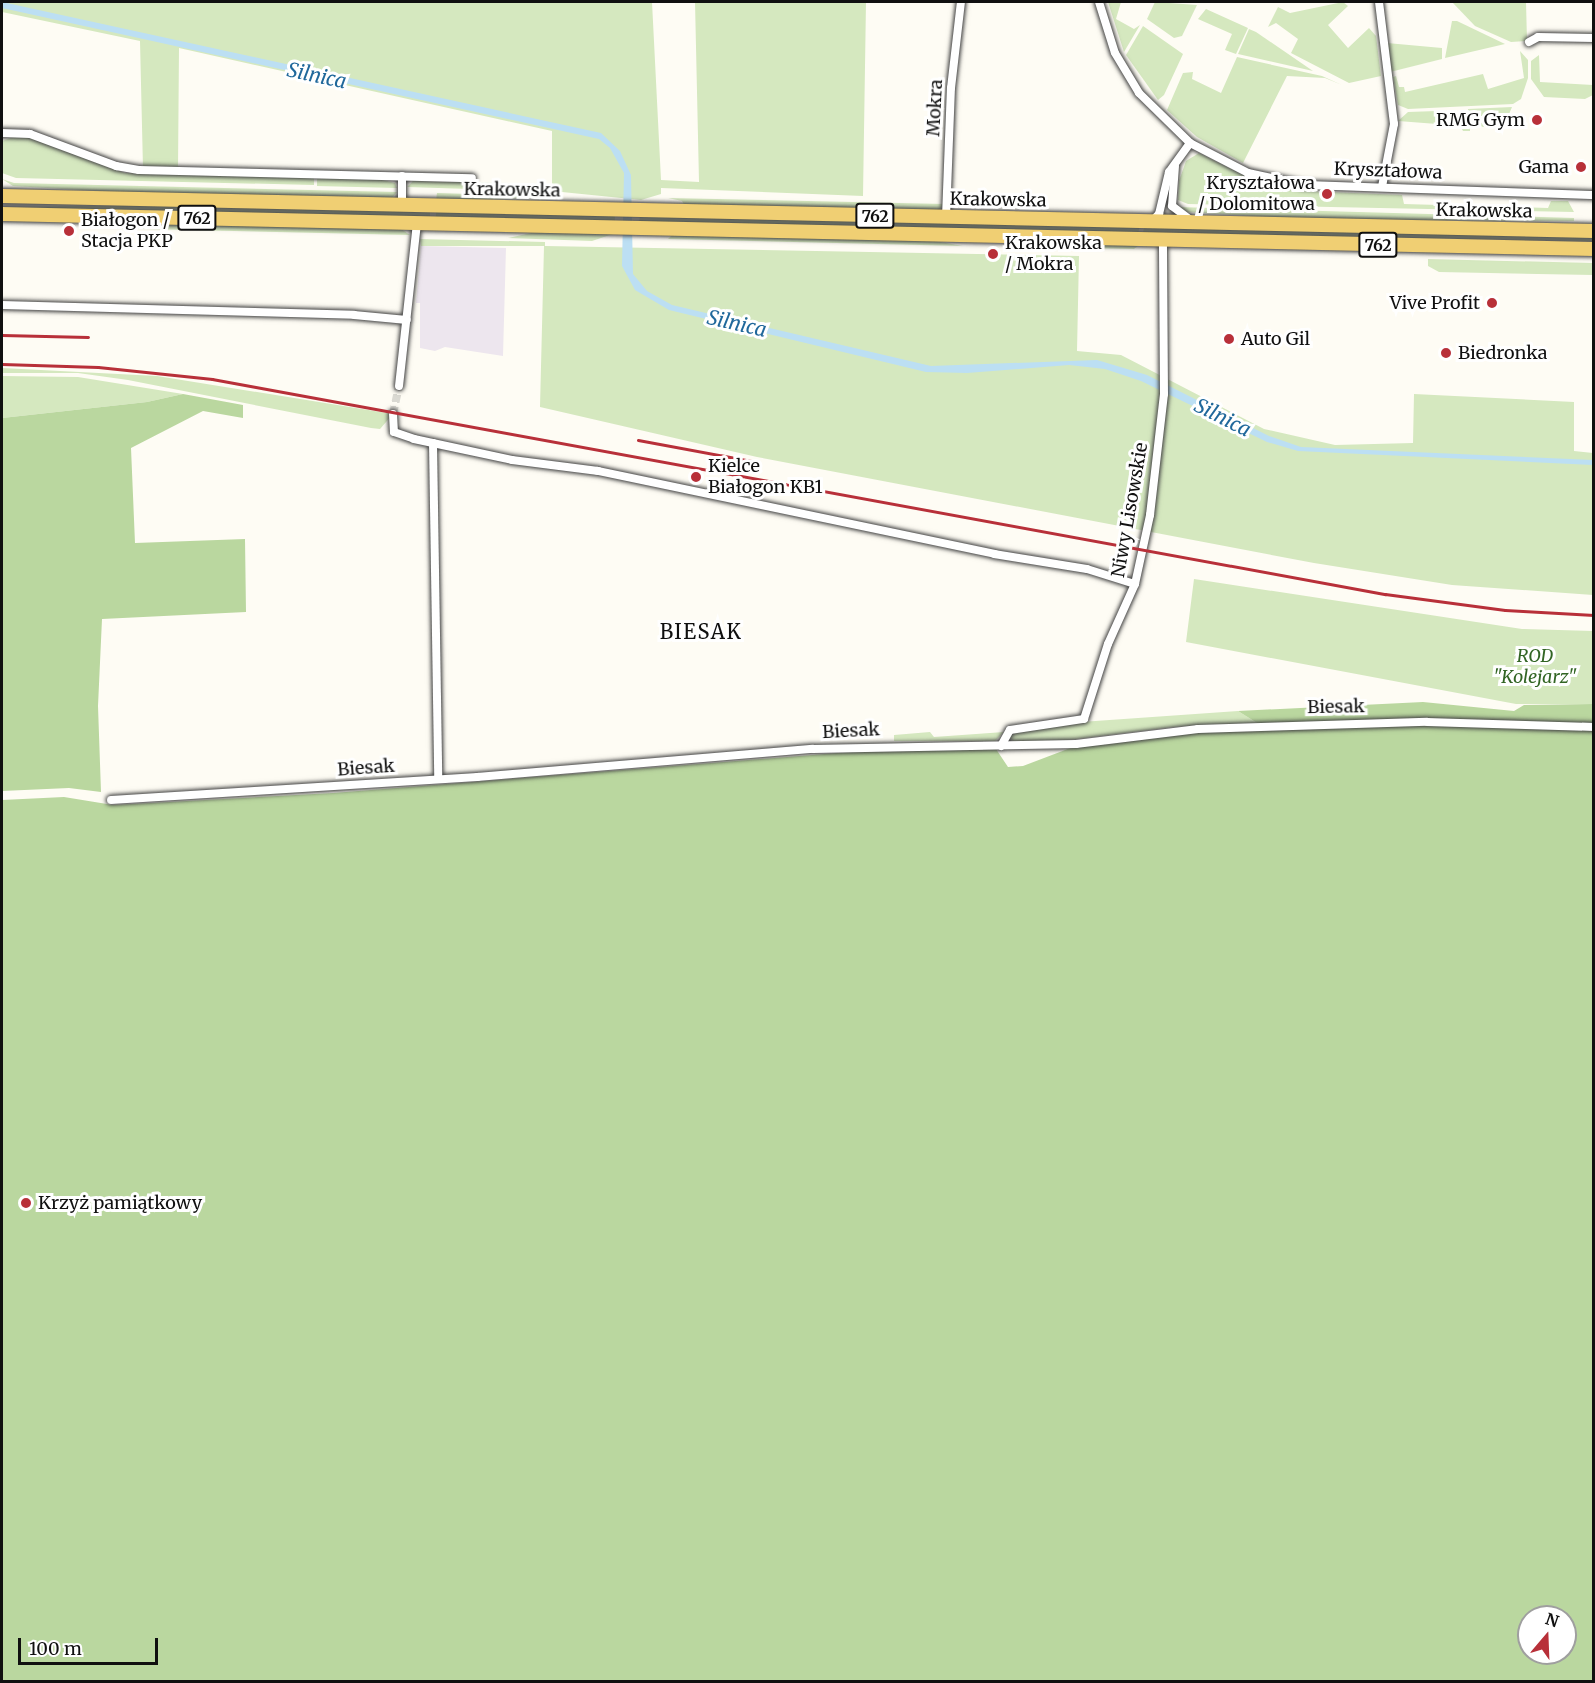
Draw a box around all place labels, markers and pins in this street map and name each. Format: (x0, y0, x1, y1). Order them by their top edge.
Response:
place label: RMG Gym (1436, 109, 1525, 131)
marker: RMG Gym (1530, 113, 1544, 127)
place label: Gama (1519, 156, 1569, 178)
marker: Gama (1574, 160, 1588, 174)
place label: Kryształowa / Dolomitowa (1198, 173, 1315, 216)
marker: Kryształowa / Dolomitowa (1320, 187, 1334, 201)
place label: Białogon / Stacja PKP (81, 210, 173, 252)
marker: Białogon / Stacja PKP (62, 224, 76, 238)
place label: Krakowska / Mokra (1005, 233, 1102, 276)
marker: Krakowska / Mokra (986, 247, 1000, 261)
place label: Vive Profit (1390, 292, 1480, 314)
marker: Vive Profit (1485, 296, 1499, 310)
place label: Auto Gil (1241, 328, 1310, 350)
marker: Auto Gil (1222, 332, 1236, 346)
place label: Biedronka (1458, 342, 1547, 364)
marker: Biedronka (1439, 346, 1453, 360)
place label: Kielce Białogon KB1 (708, 456, 823, 498)
marker: Kielce Białogon KB1 (689, 470, 703, 484)
place label: Krzyż pamiątkowy (38, 1192, 202, 1214)
marker: Krzyż pamiątkowy (19, 1196, 33, 1210)

